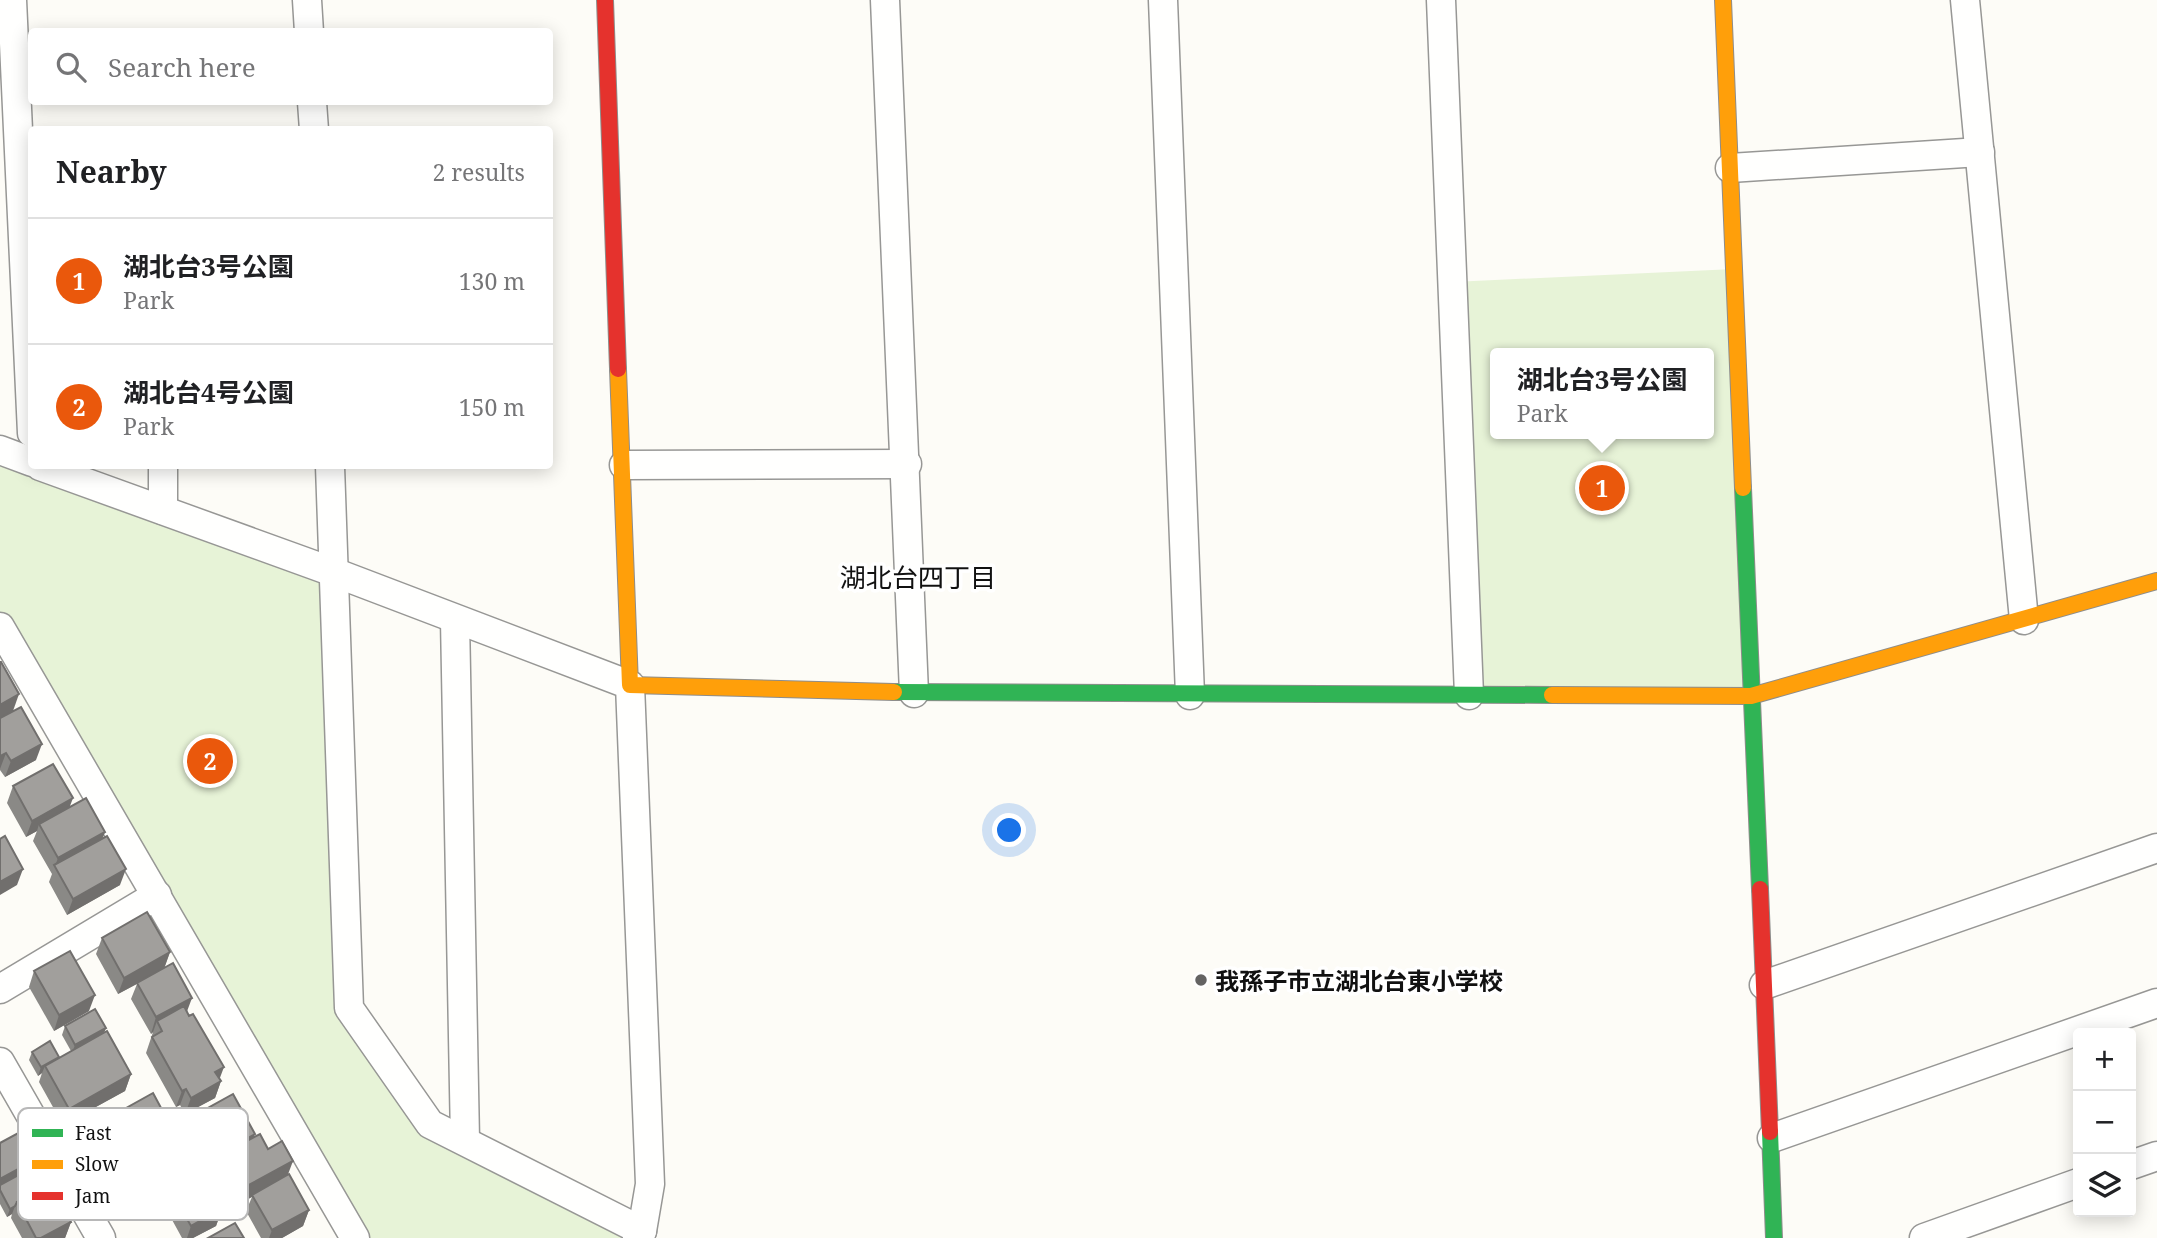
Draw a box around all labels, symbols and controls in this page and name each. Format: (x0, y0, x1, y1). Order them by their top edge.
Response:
search box (28, 28, 553, 105)
icon: search (52, 48, 90, 86)
text: Search here (108, 49, 256, 85)
text: Nearby (56, 151, 167, 192)
text: 2 results (432, 156, 525, 188)
text: 湖北台3号公園 (123, 248, 294, 284)
text: 1 (73, 265, 86, 297)
text: 130 m (459, 265, 525, 297)
text: Park (123, 284, 174, 316)
popup (1490, 348, 1714, 439)
text: 湖北台3号公園 (1517, 361, 1687, 397)
text: 湖北台4号公園 (123, 374, 294, 410)
text: 2 (73, 391, 86, 423)
text: 150 m (459, 391, 525, 423)
text: Park (1517, 397, 1568, 429)
text: Park (123, 410, 174, 442)
pin: 1 (1579, 462, 1625, 514)
district label: 湖北台四丁目 (840, 559, 996, 595)
pin: 2 (187, 735, 233, 787)
your location (992, 813, 1026, 847)
place label: 我孫子市立湖北台東小学校 (1215, 964, 1503, 997)
marker: 我孫子市立湖北台東小学校 (1193, 972, 1209, 988)
map controls (2073, 1028, 2136, 1217)
button: + (2073, 1028, 2136, 1091)
button: − (2073, 1091, 2136, 1154)
legend (18, 1108, 248, 1220)
text: Fast (75, 1120, 112, 1146)
text: Slow (75, 1151, 119, 1177)
button: layers (2073, 1154, 2136, 1217)
text: Jam (74, 1183, 110, 1209)

